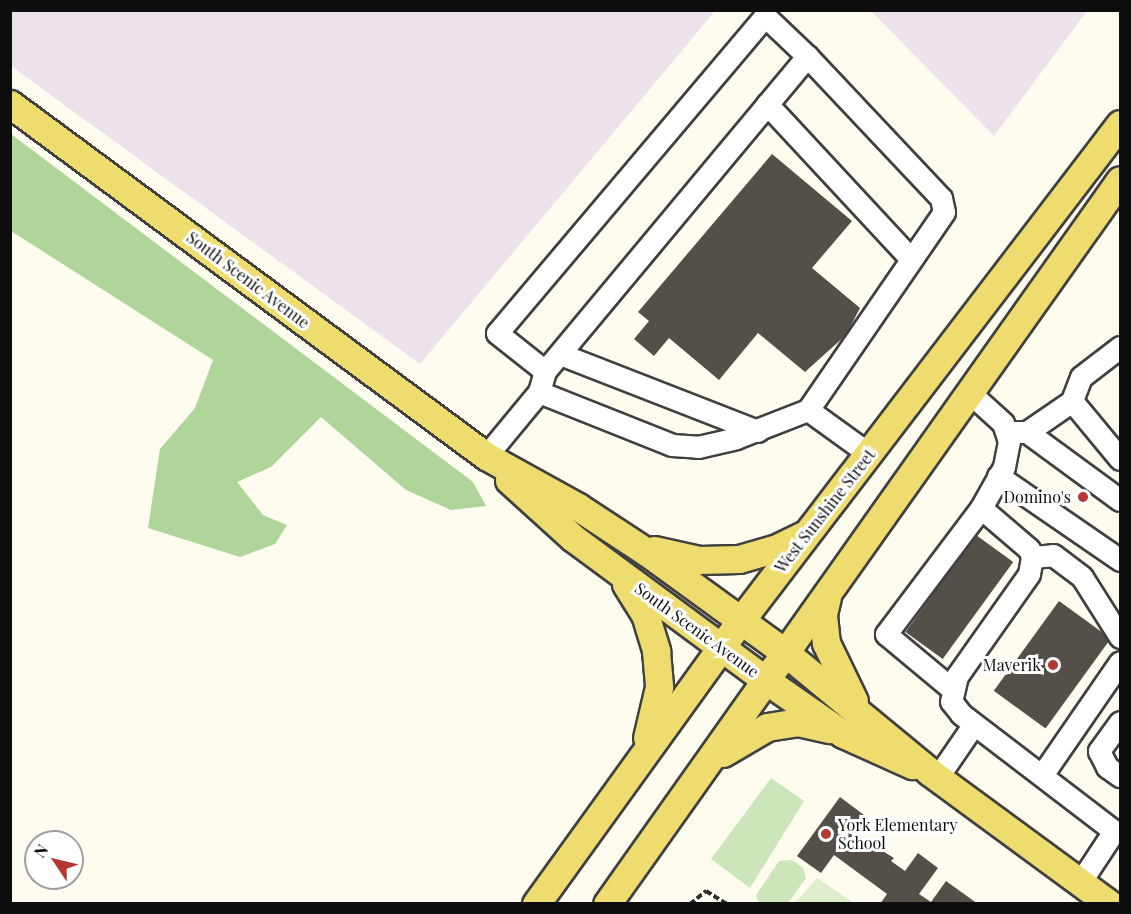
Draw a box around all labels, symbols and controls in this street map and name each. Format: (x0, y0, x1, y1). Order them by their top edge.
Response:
street label: South Scenic Avenue (183, 227, 313, 333)
street label: West Sunshine Street (771, 445, 879, 577)
place label: Domino's (1004, 487, 1071, 507)
marker: Domino's (1076, 490, 1090, 504)
street label: South Scenic Avenue (631, 578, 763, 682)
place label: Maverik (983, 655, 1041, 675)
marker: Maverik (1046, 658, 1060, 672)
place label: York Elementary School (838, 815, 958, 853)
marker: York Elementary School (819, 827, 833, 841)
north arrow (24, 830, 84, 890)
text: N (29, 840, 52, 861)

